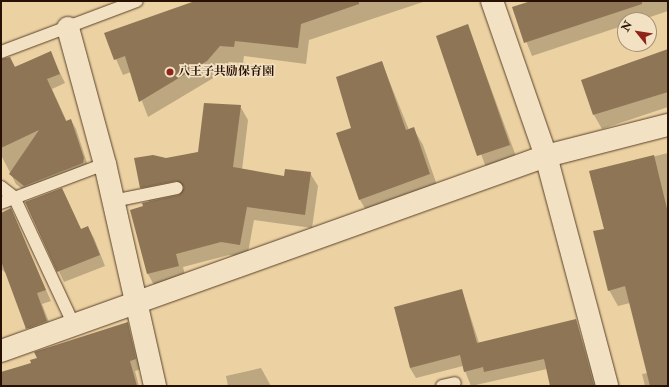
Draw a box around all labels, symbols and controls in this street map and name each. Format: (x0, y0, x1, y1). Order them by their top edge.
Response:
north arrow (617, 12, 657, 52)
text: N (619, 19, 635, 34)
place label: 八王子共励保育園 (178, 65, 274, 79)
marker: 八王子共励保育園 (165, 67, 175, 77)

